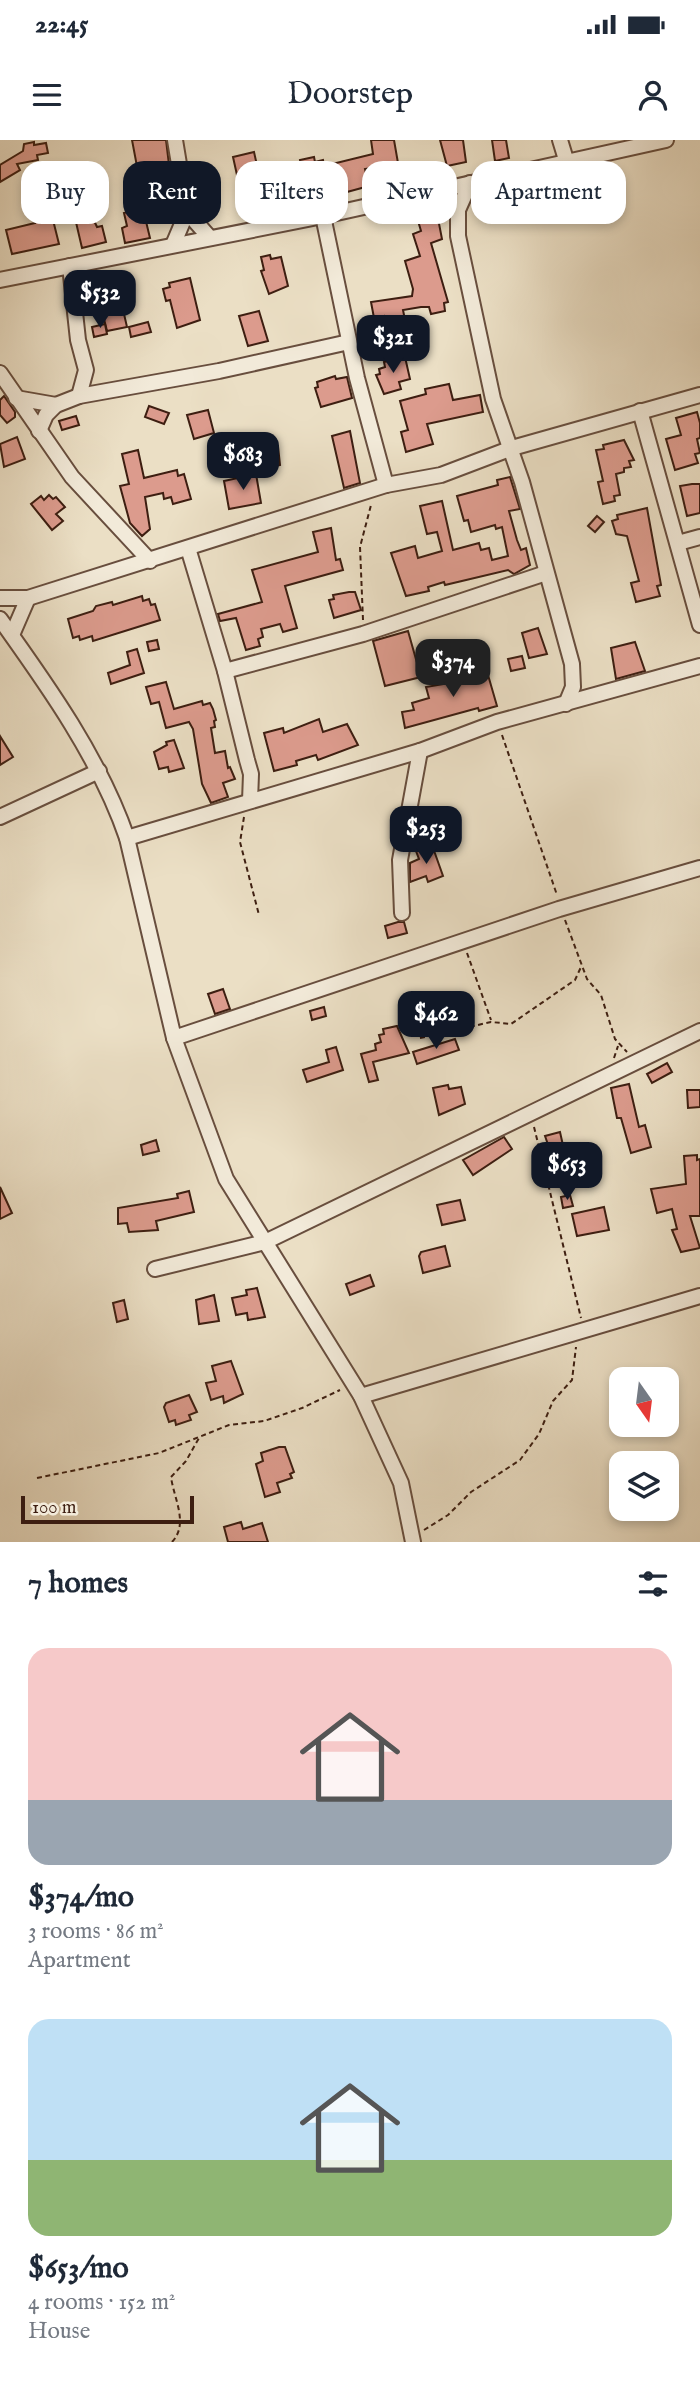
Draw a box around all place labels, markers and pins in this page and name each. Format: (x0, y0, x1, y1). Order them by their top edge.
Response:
pin: $532 (59, 270, 141, 330)
pin: $321 (352, 316, 434, 375)
pin: $683 (202, 432, 284, 492)
pin: $374 (412, 640, 494, 699)
pin: $253 (385, 806, 467, 866)
pin: $462 (395, 992, 477, 1051)
pin: $653 (526, 1142, 608, 1202)

